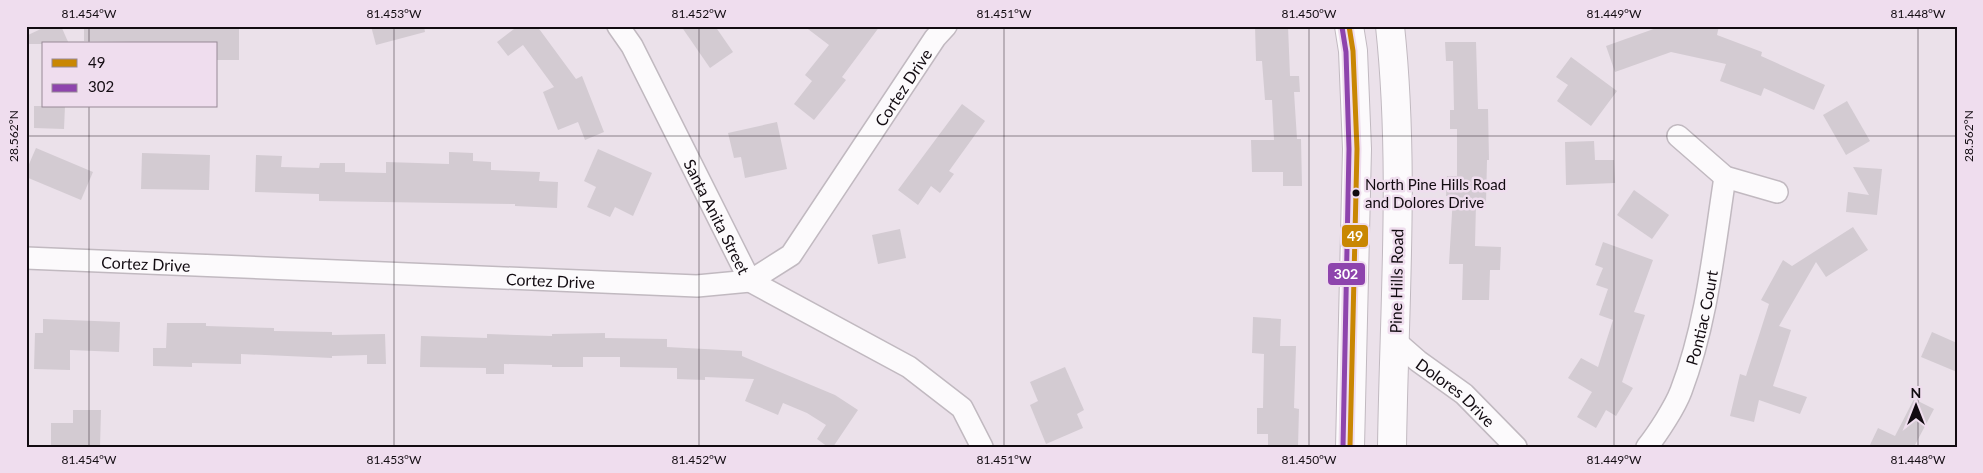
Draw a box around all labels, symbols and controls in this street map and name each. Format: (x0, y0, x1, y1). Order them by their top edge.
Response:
text: 81.454°W (61, 6, 117, 21)
text: 81.453°W (366, 6, 422, 21)
text: 81.452°W (671, 6, 727, 21)
text: 81.451°W (976, 6, 1032, 21)
text: 81.450°W (1281, 6, 1337, 21)
text: 81.449°W (1586, 6, 1642, 21)
text: 81.448°W (1890, 6, 1946, 21)
legend (42, 42, 218, 108)
street label: Cortez Drive (870, 45, 935, 129)
text: 49 (88, 53, 105, 71)
text: 302 (88, 77, 114, 95)
text: 28.562°N (6, 110, 21, 162)
text: 28.562°N (1961, 110, 1976, 162)
street label: Santa Anita Street (681, 156, 754, 277)
place label: North Pine Hills Road and Dolores Drive (1365, 175, 1506, 211)
marker: North Pine Hills Road and Dolores Drive (1351, 188, 1361, 198)
line badge: 49 (1341, 224, 1369, 248)
text: 49 (1347, 227, 1363, 244)
street label: Pine Hills Road (1386, 228, 1406, 334)
street label: Cortez Drive (101, 252, 191, 274)
line badge: 302 (1327, 262, 1366, 286)
text: 302 (1334, 265, 1358, 282)
street label: Pontiac Court (1681, 268, 1721, 367)
street label: Cortez Drive (506, 269, 595, 291)
street label: Dolores Drive (1413, 354, 1500, 430)
north arrow (1890, 380, 1940, 430)
text: N (1911, 384, 1921, 401)
text: 81.454°W (61, 452, 117, 467)
text: 81.453°W (366, 452, 422, 467)
text: 81.452°W (671, 452, 727, 467)
text: 81.451°W (976, 452, 1032, 467)
text: 81.450°W (1281, 452, 1337, 467)
text: 81.449°W (1586, 452, 1642, 467)
text: 81.448°W (1890, 452, 1946, 467)

